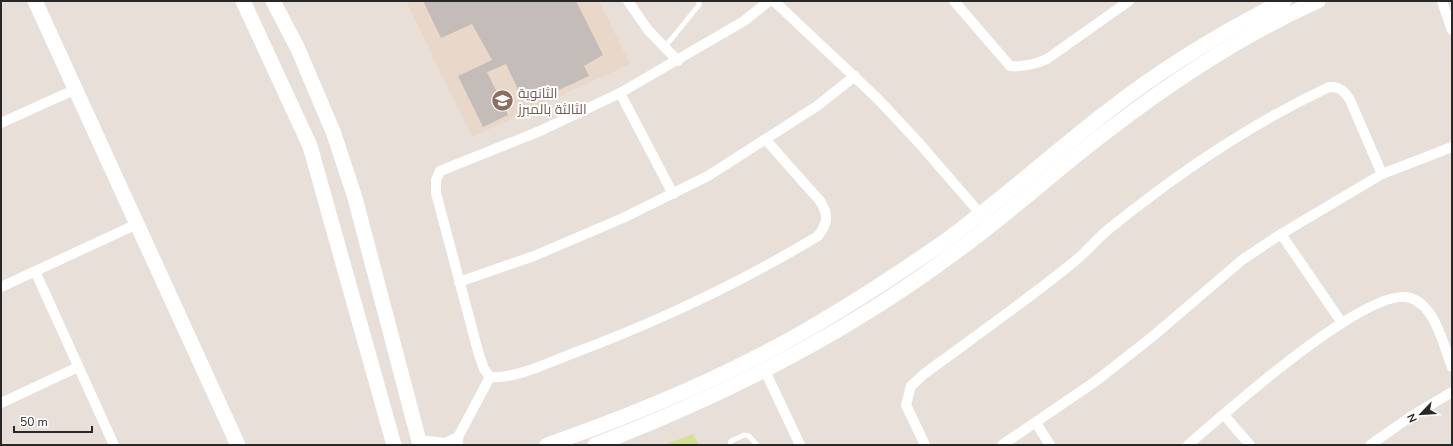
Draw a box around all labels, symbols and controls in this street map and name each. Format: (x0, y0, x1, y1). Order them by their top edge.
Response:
place label: الثانوية الثالثة بالمبرز (517, 84, 587, 119)
school or university icon: الثانوية الثالثة بالمبرز (489, 88, 515, 114)
north arrow (1401, 394, 1441, 434)
scale bar (14, 408, 92, 434)
text: N (1404, 411, 1421, 425)
text: 50 m (20, 414, 48, 430)

